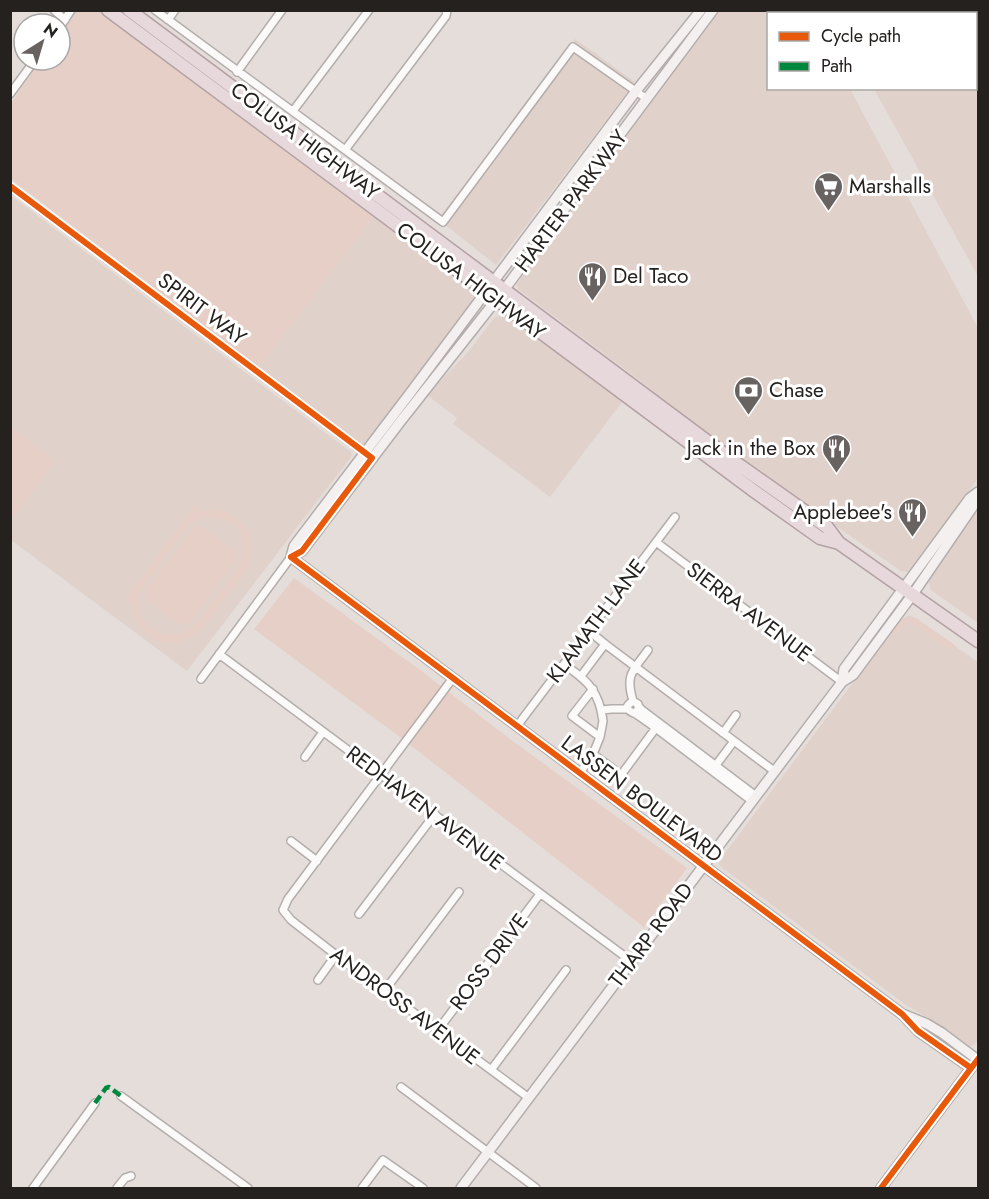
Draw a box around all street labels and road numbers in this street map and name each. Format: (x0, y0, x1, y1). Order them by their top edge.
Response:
street label: COLUSA HIGHWAY (224, 75, 386, 207)
street label: HARTER PARKWAY (508, 124, 635, 278)
street label: COLUSA HIGHWAY (390, 215, 552, 347)
street label: SPIRIT WAY (151, 266, 253, 352)
street label: KLAMATH LANE (539, 553, 653, 689)
street label: SIERRA AVENUE (680, 555, 818, 669)
street label: LASSEN BOULEVARD (555, 728, 729, 870)
street label: REDHAVEN AVENUE (340, 739, 510, 877)
street label: THARP ROAD (602, 876, 700, 994)
street label: ROSS DRIVE (443, 907, 535, 1017)
street label: ANDROSS AVENUE (324, 940, 486, 1072)

